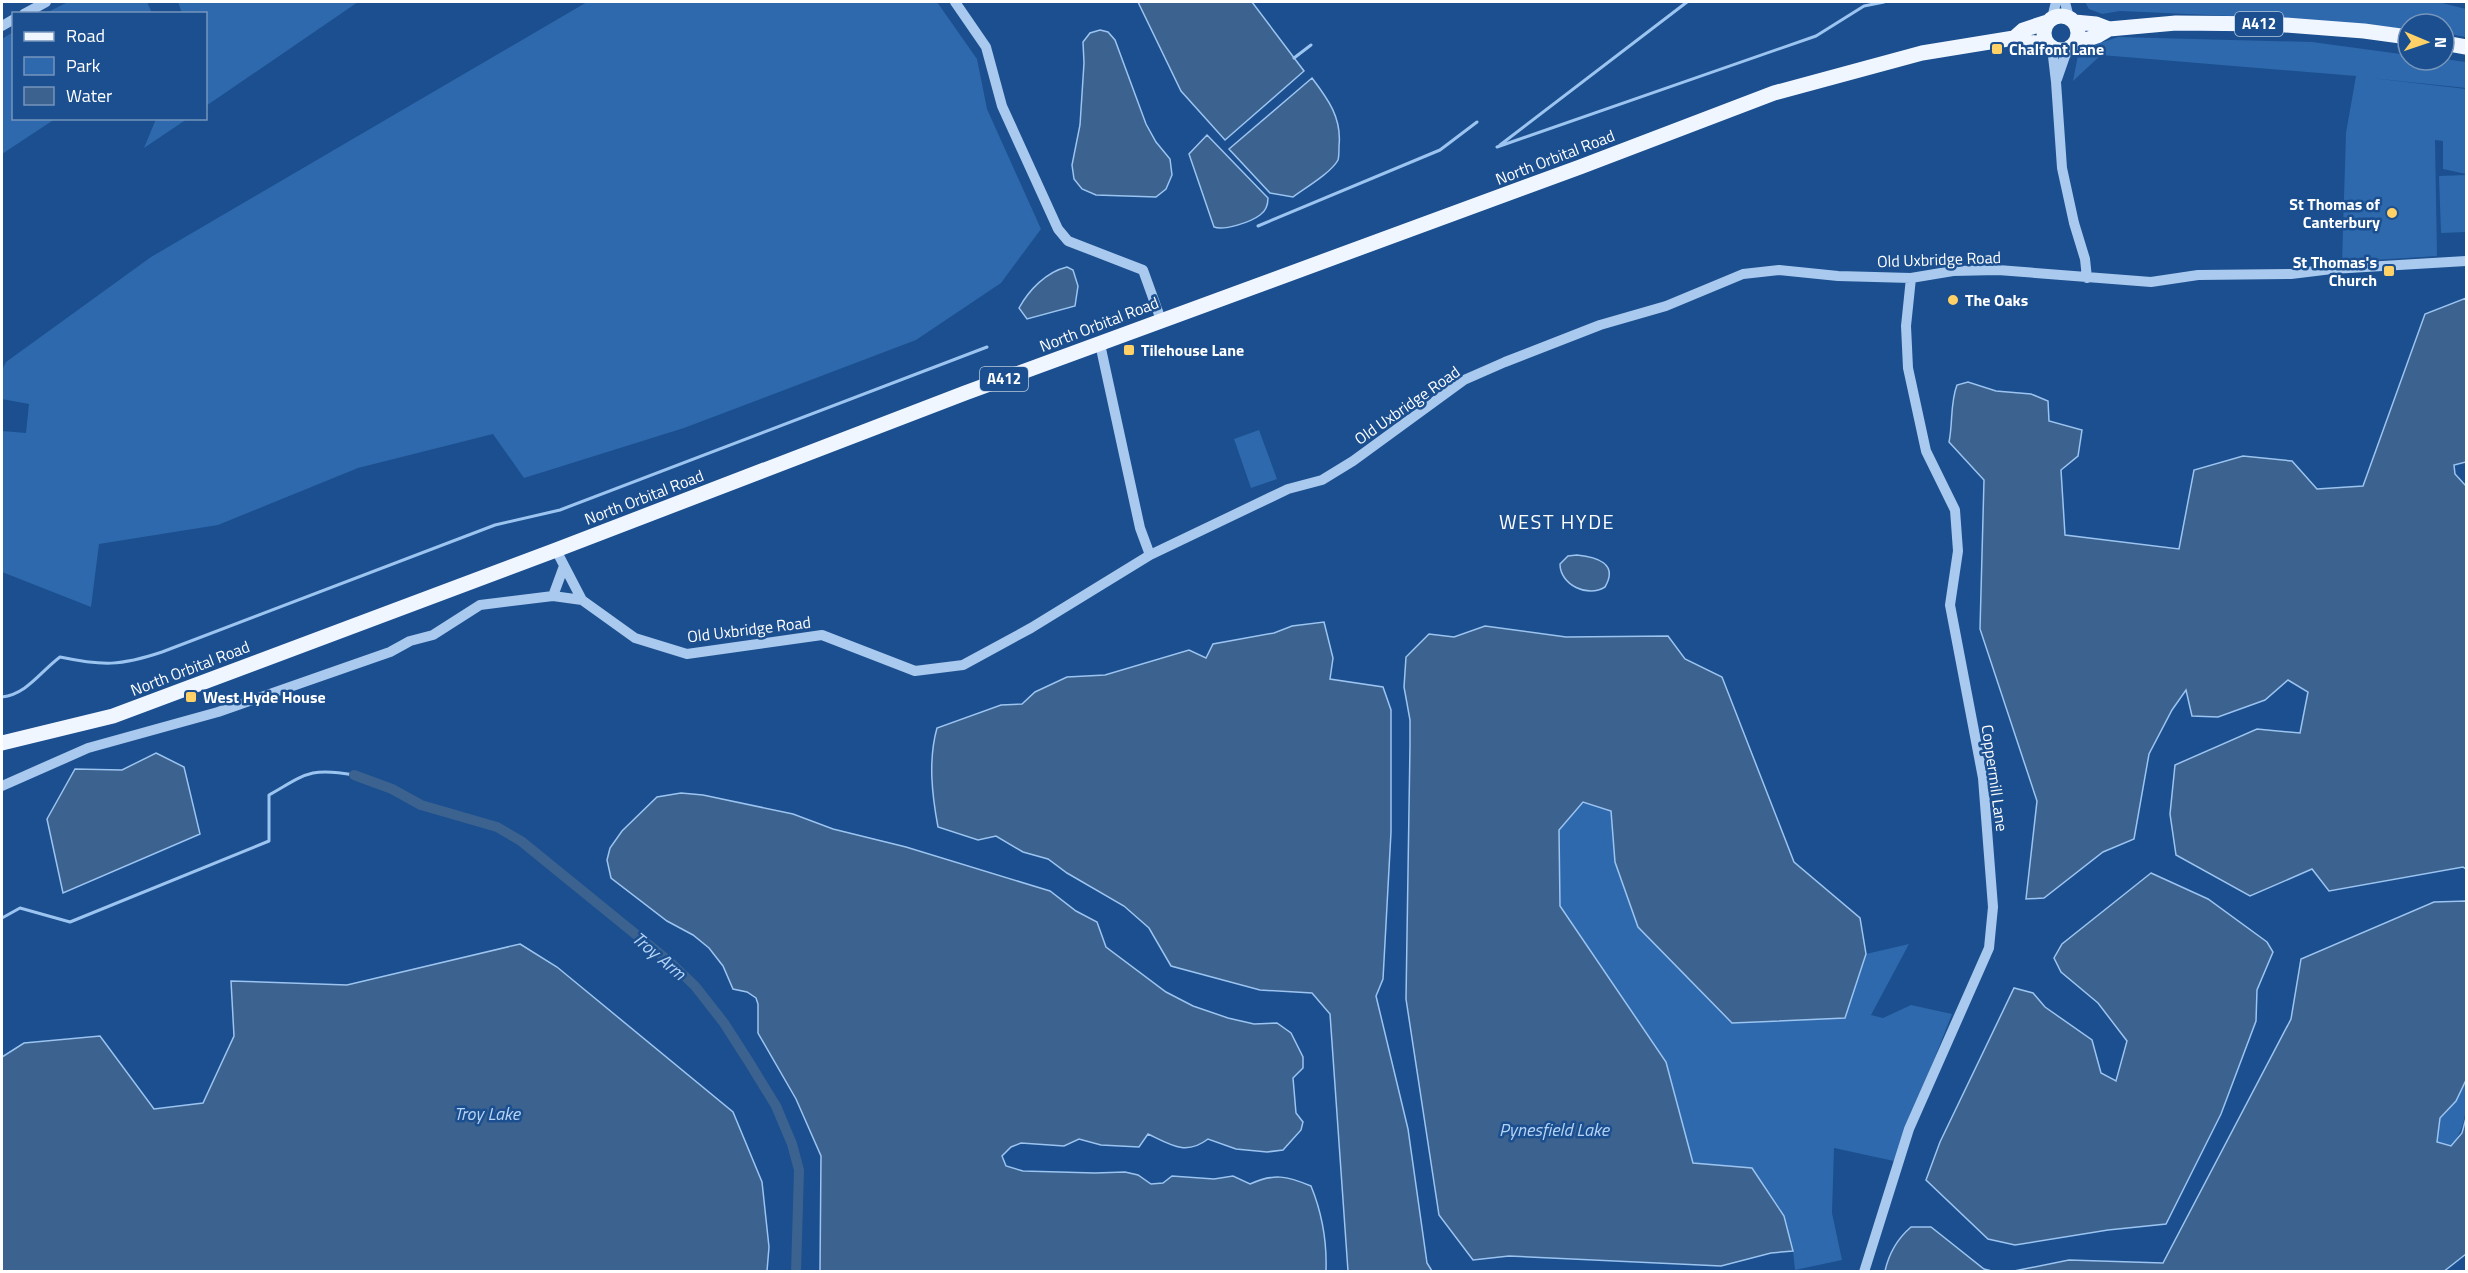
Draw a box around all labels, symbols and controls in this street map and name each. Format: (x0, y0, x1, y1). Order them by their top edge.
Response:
legend (12, 12, 207, 120)
road number: A412 (2235, 12, 2283, 36)
north arrow (2396, 12, 2456, 72)
text: Road (66, 22, 105, 49)
place label: Chalfont Lane (2009, 37, 2104, 61)
text: N (2429, 37, 2453, 48)
marker: Chalfont Lane (1990, 42, 2004, 56)
text: Park (66, 52, 101, 79)
text: Water (66, 82, 112, 109)
street label: North Orbital Road (1492, 123, 1618, 191)
place label: St Thomas of Canterbury (2289, 192, 2380, 234)
marker: St Thomas of Canterbury (2385, 206, 2399, 220)
street label: Old Uxbridge Road (1877, 245, 2001, 273)
place label: St Thomas's Church (2293, 250, 2377, 292)
marker: St Thomas's Church (2382, 264, 2396, 278)
place label: The Oaks (1965, 288, 2028, 312)
street label: North Orbital Road (1036, 290, 1162, 358)
marker: The Oaks (1946, 293, 1960, 307)
place label: Tilehouse Lane (1141, 338, 1244, 362)
marker: Tilehouse Lane (1122, 343, 1136, 357)
street label: Old Uxbridge Road (1349, 360, 1465, 450)
road number: A412 (980, 367, 1028, 391)
street label: North Orbital Road (581, 463, 707, 531)
district label: WEST HYDE (1499, 506, 1615, 537)
street label: Old Uxbridge Road (686, 610, 812, 648)
street label: North Orbital Road (127, 634, 253, 702)
place label: West Hyde House (203, 685, 326, 709)
marker: West Hyde House (184, 690, 198, 704)
street label: Coppermill Lane (1976, 723, 2014, 833)
water label: Troy Arm (626, 925, 693, 987)
water label: Troy Lake (454, 1100, 522, 1127)
water label: Pynesfield Lake (1499, 1116, 1611, 1143)

